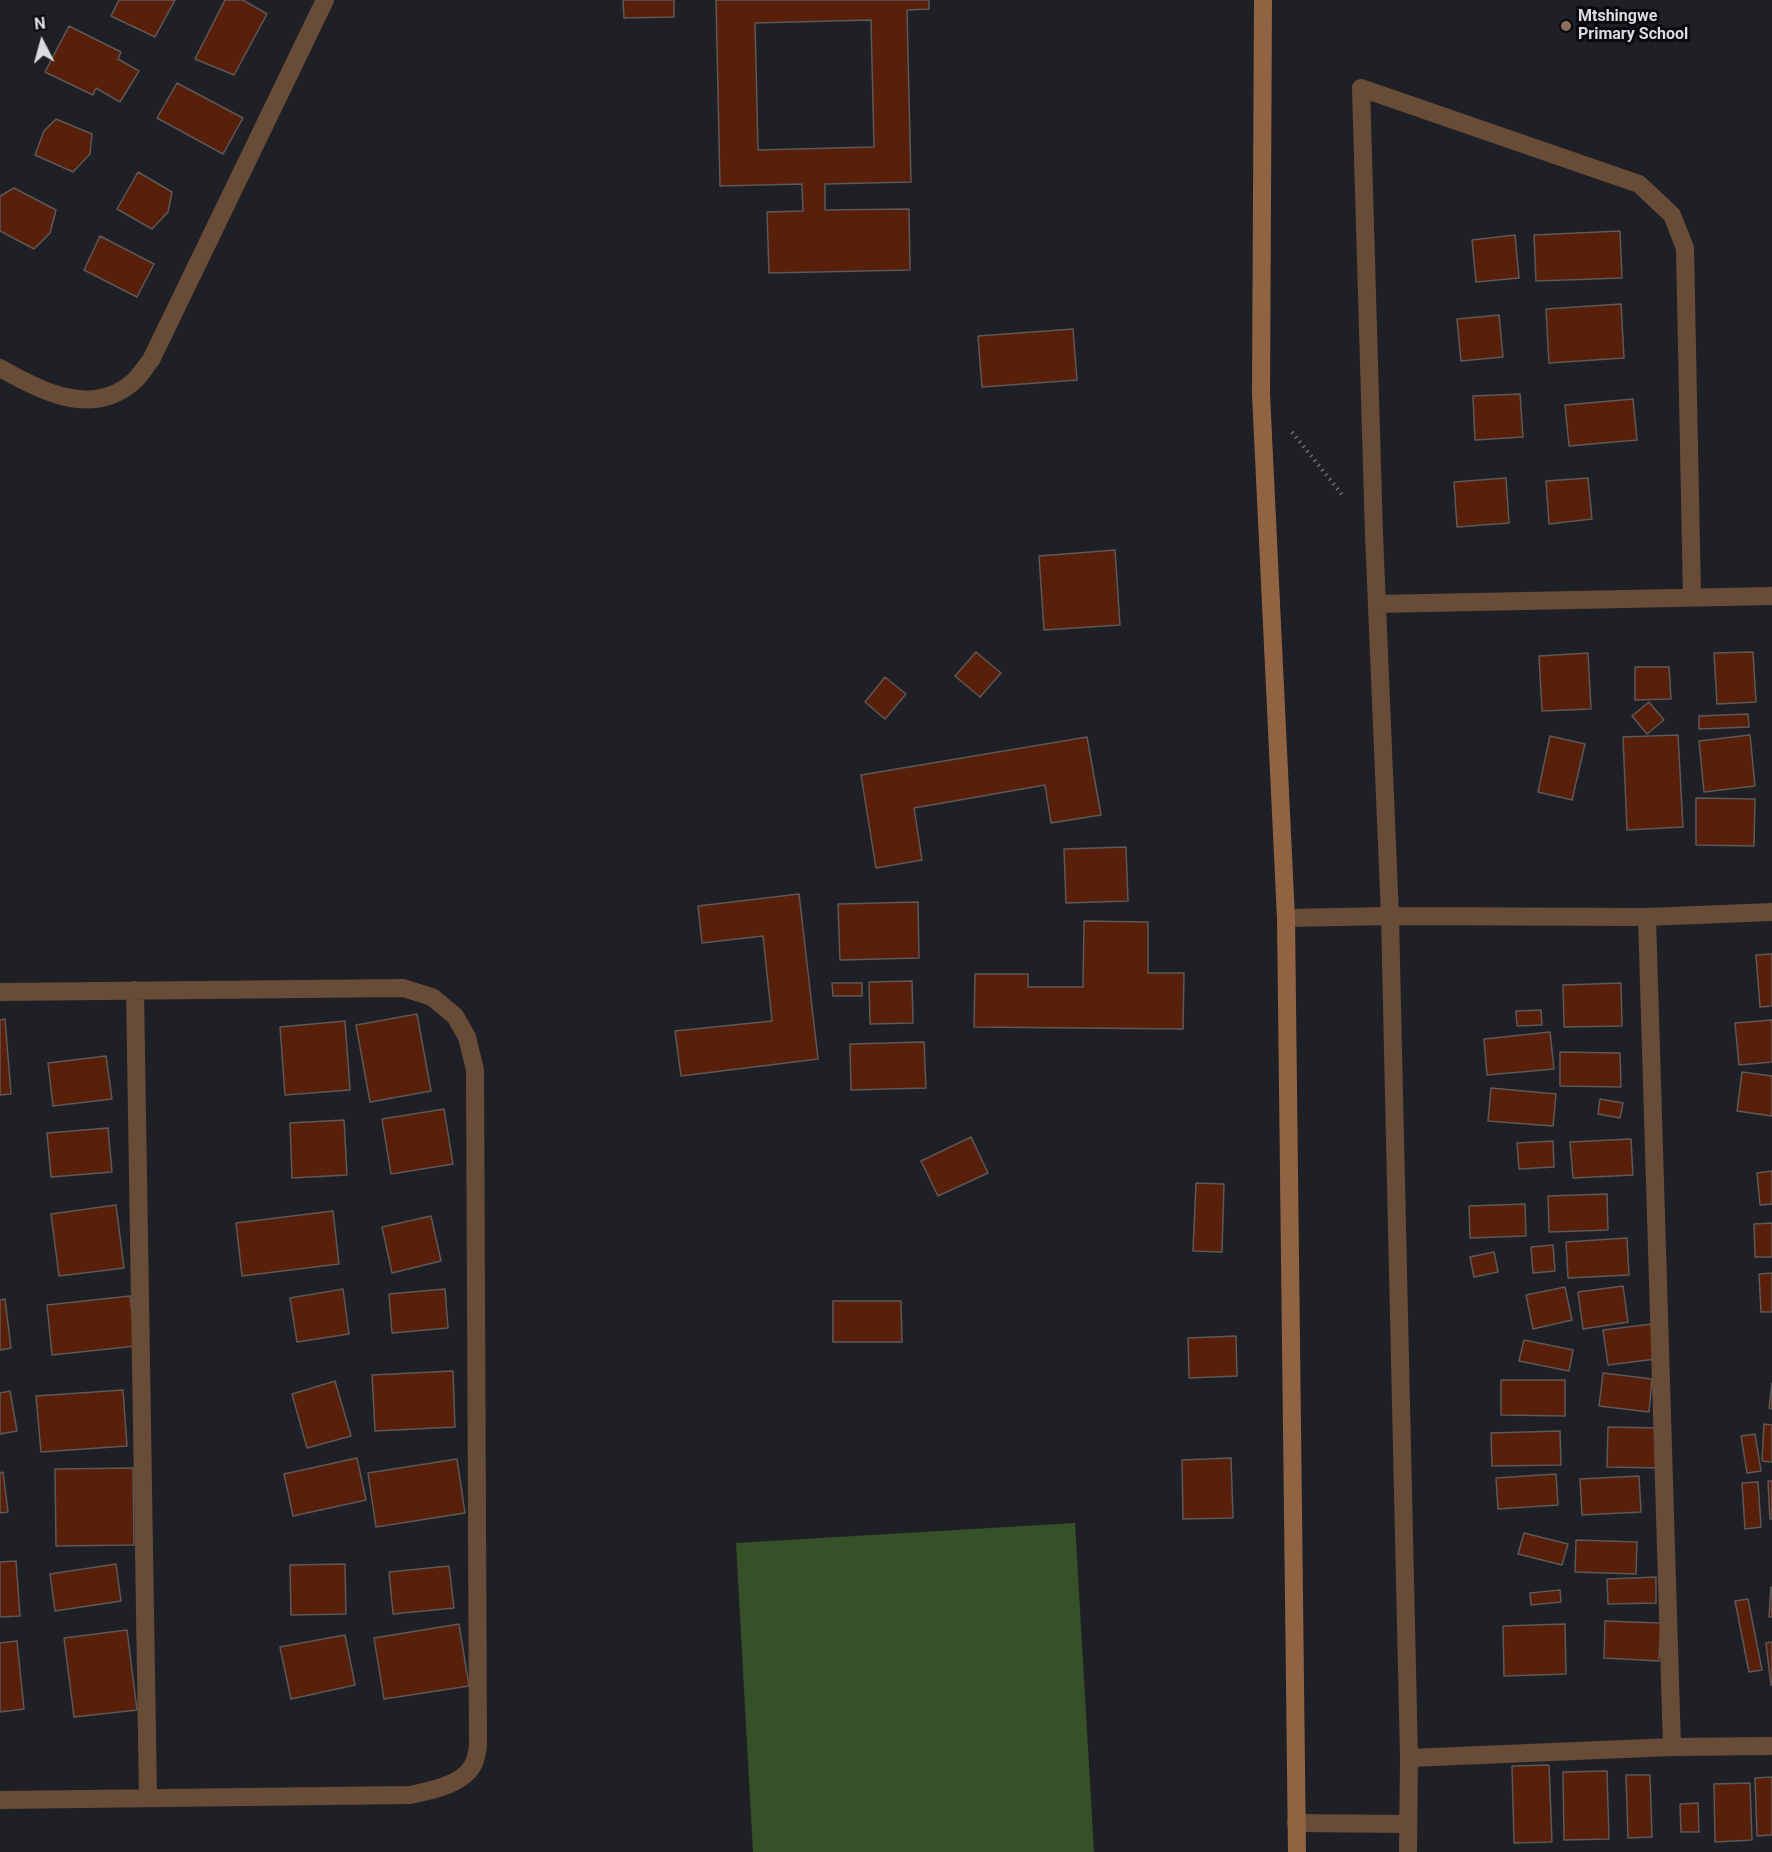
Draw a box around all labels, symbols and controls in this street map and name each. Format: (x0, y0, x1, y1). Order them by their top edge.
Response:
place label: Mtshingwe Primary School (1578, 7, 1688, 45)
north arrow (12, 12, 72, 72)
text: N (33, 14, 47, 34)
marker: Mtshingwe Primary School (1559, 19, 1573, 33)

